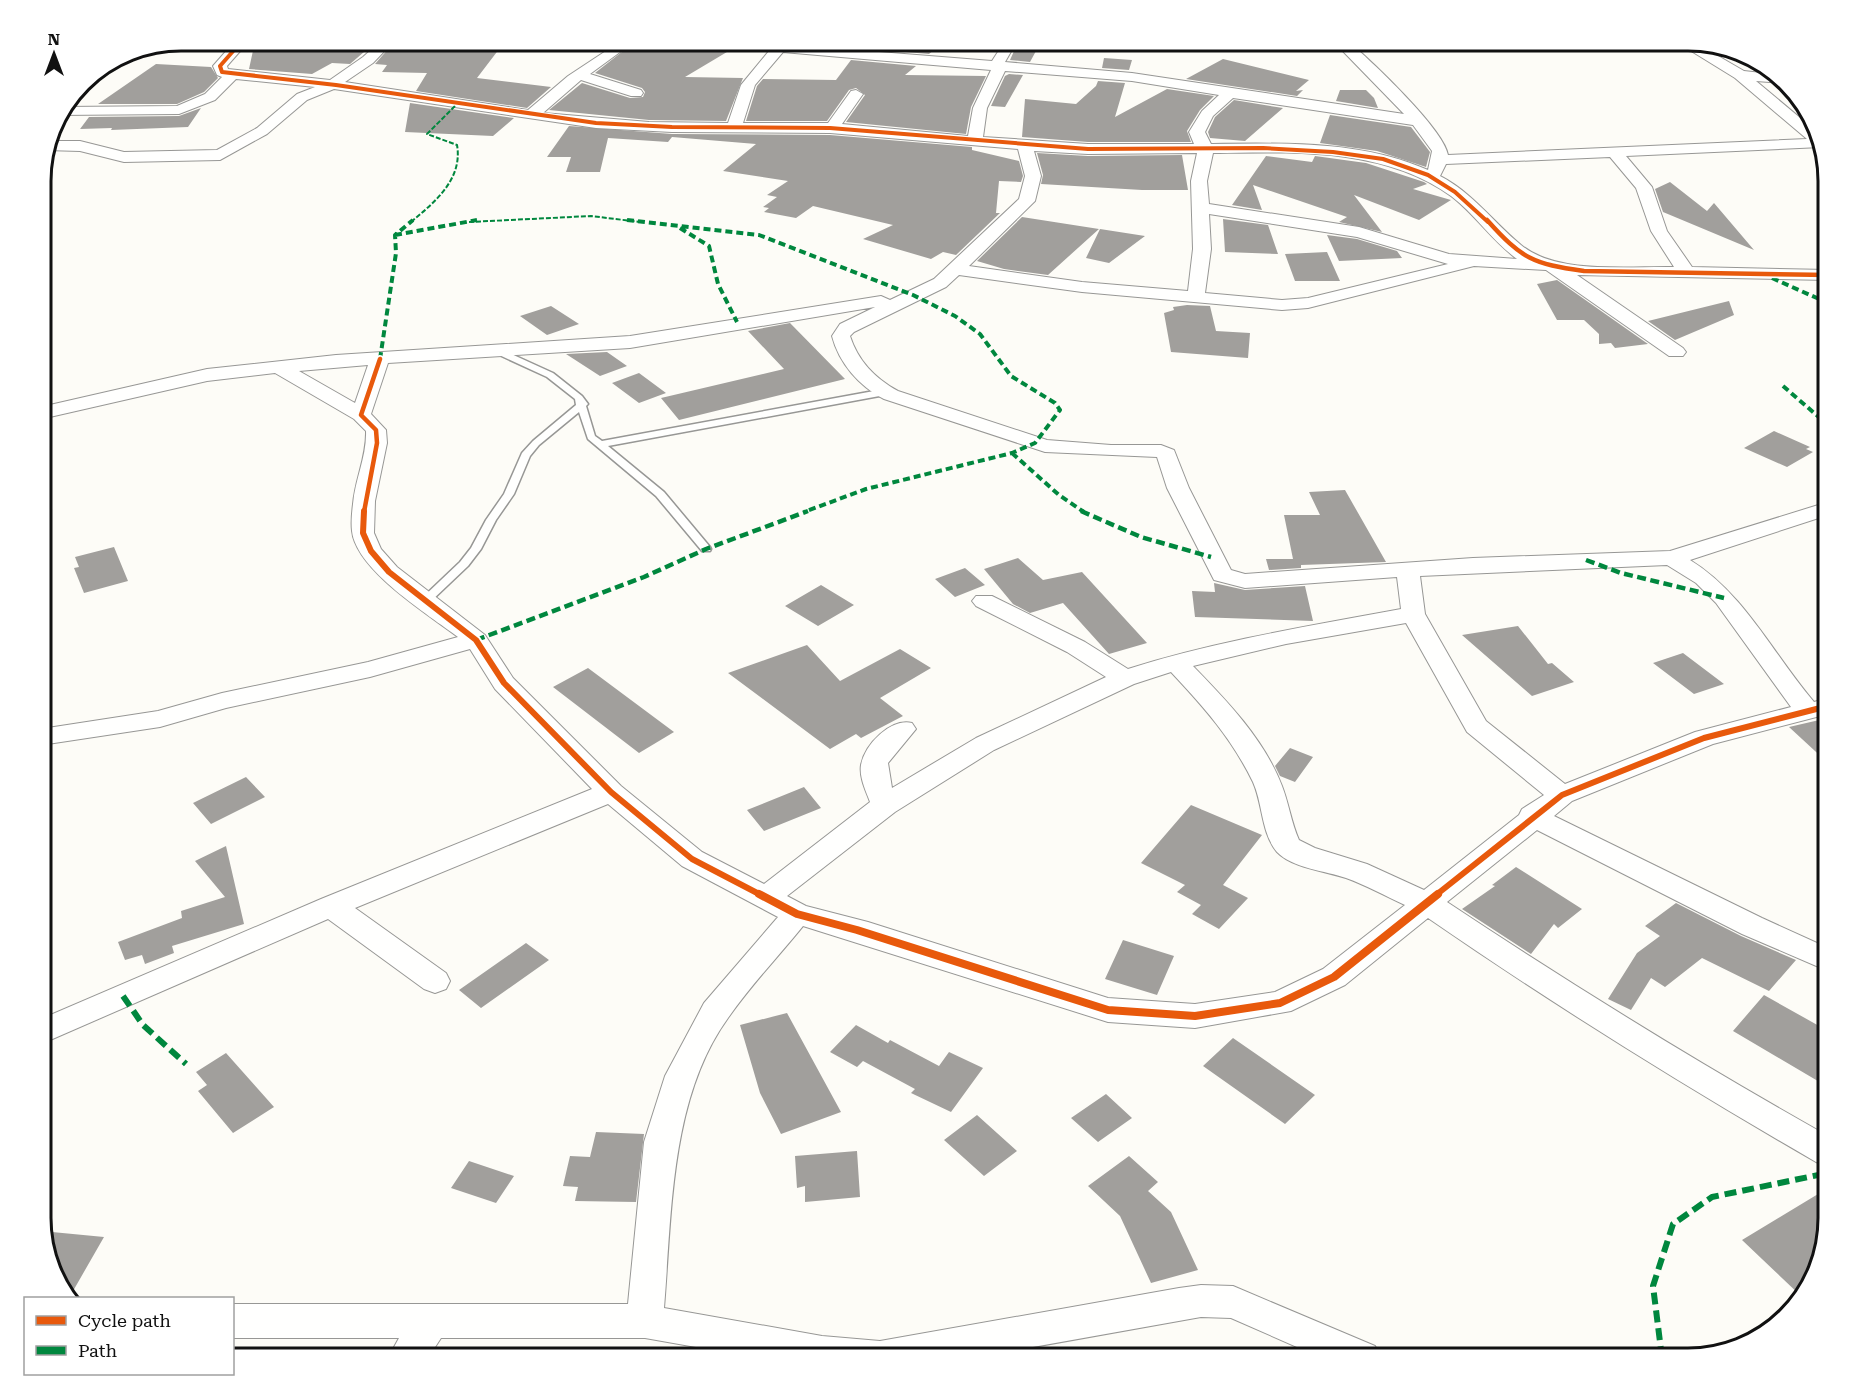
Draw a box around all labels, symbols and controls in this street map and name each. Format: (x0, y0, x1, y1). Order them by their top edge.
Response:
north arrow (24, 24, 84, 84)
text: N (48, 30, 60, 49)
legend (24, 1297, 234, 1375)
text: Cycle path (78, 1310, 171, 1331)
text: Path (78, 1340, 117, 1361)

